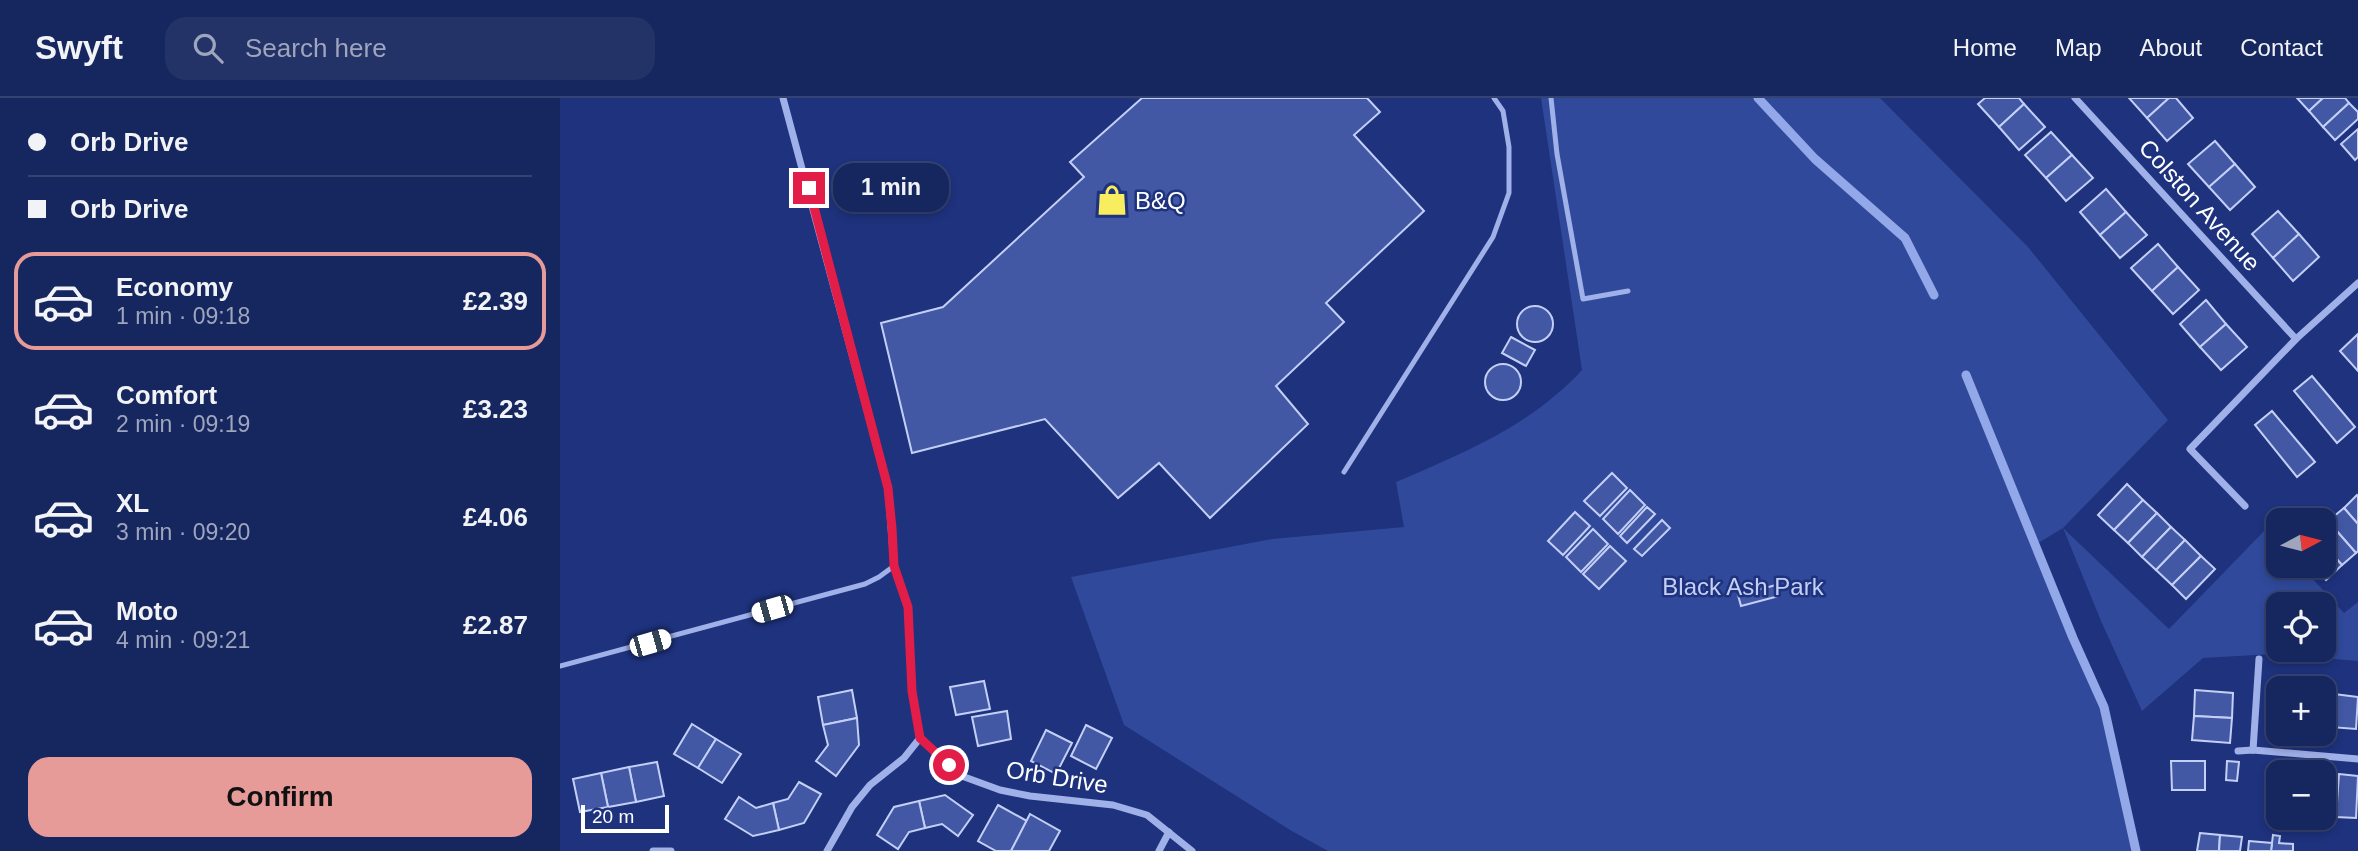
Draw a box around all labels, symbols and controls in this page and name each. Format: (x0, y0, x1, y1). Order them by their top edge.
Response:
search box (165, 17, 655, 80)
text: Swyft (35, 29, 123, 66)
icon: search (189, 29, 227, 67)
text: Search here (245, 33, 387, 63)
text: Home (1953, 34, 2017, 61)
text: Map (2055, 34, 2102, 61)
text: About (2140, 34, 2202, 61)
text: Contact (2240, 34, 2323, 61)
text: Orb Drive (70, 127, 189, 157)
street label: Colston Avenue (2134, 134, 2266, 276)
callout: 1 min (834, 164, 949, 212)
route end (793, 172, 825, 204)
text: 1 min (861, 174, 921, 200)
shop icon: B&Q (1095, 183, 1129, 217)
place label: B&Q (1135, 187, 1186, 214)
text: Orb Drive (70, 194, 189, 224)
icon: car (32, 270, 95, 333)
text: Economy (116, 272, 233, 302)
text: £2.39 (463, 286, 528, 316)
text: 1 min · 09:18 (116, 303, 250, 329)
icon: car (32, 378, 95, 441)
text: Comfort (116, 380, 217, 410)
text: £3.23 (463, 394, 528, 424)
text: 2 min · 09:19 (116, 411, 250, 437)
icon: car (32, 486, 95, 549)
text: XL (116, 488, 149, 518)
text: £4.06 (463, 502, 528, 532)
north arrow (2266, 508, 2336, 578)
map controls (2266, 508, 2336, 830)
text: 3 min · 09:20 (116, 519, 250, 545)
park label: Black Ash Park (1662, 573, 1825, 600)
button: locate (2266, 592, 2336, 662)
car (749, 593, 796, 625)
icon: car (32, 594, 95, 657)
text: Moto (116, 596, 178, 626)
text: £2.87 (463, 610, 528, 640)
text: 4 min · 09:21 (116, 627, 250, 653)
car (627, 627, 674, 659)
button: + (2266, 676, 2336, 746)
route start (933, 749, 965, 781)
street label: Orb Drive (1004, 756, 1110, 798)
button: Confirm (28, 757, 532, 837)
button: − (2266, 760, 2336, 830)
scale bar (581, 802, 668, 834)
text: 20 m (592, 806, 634, 827)

